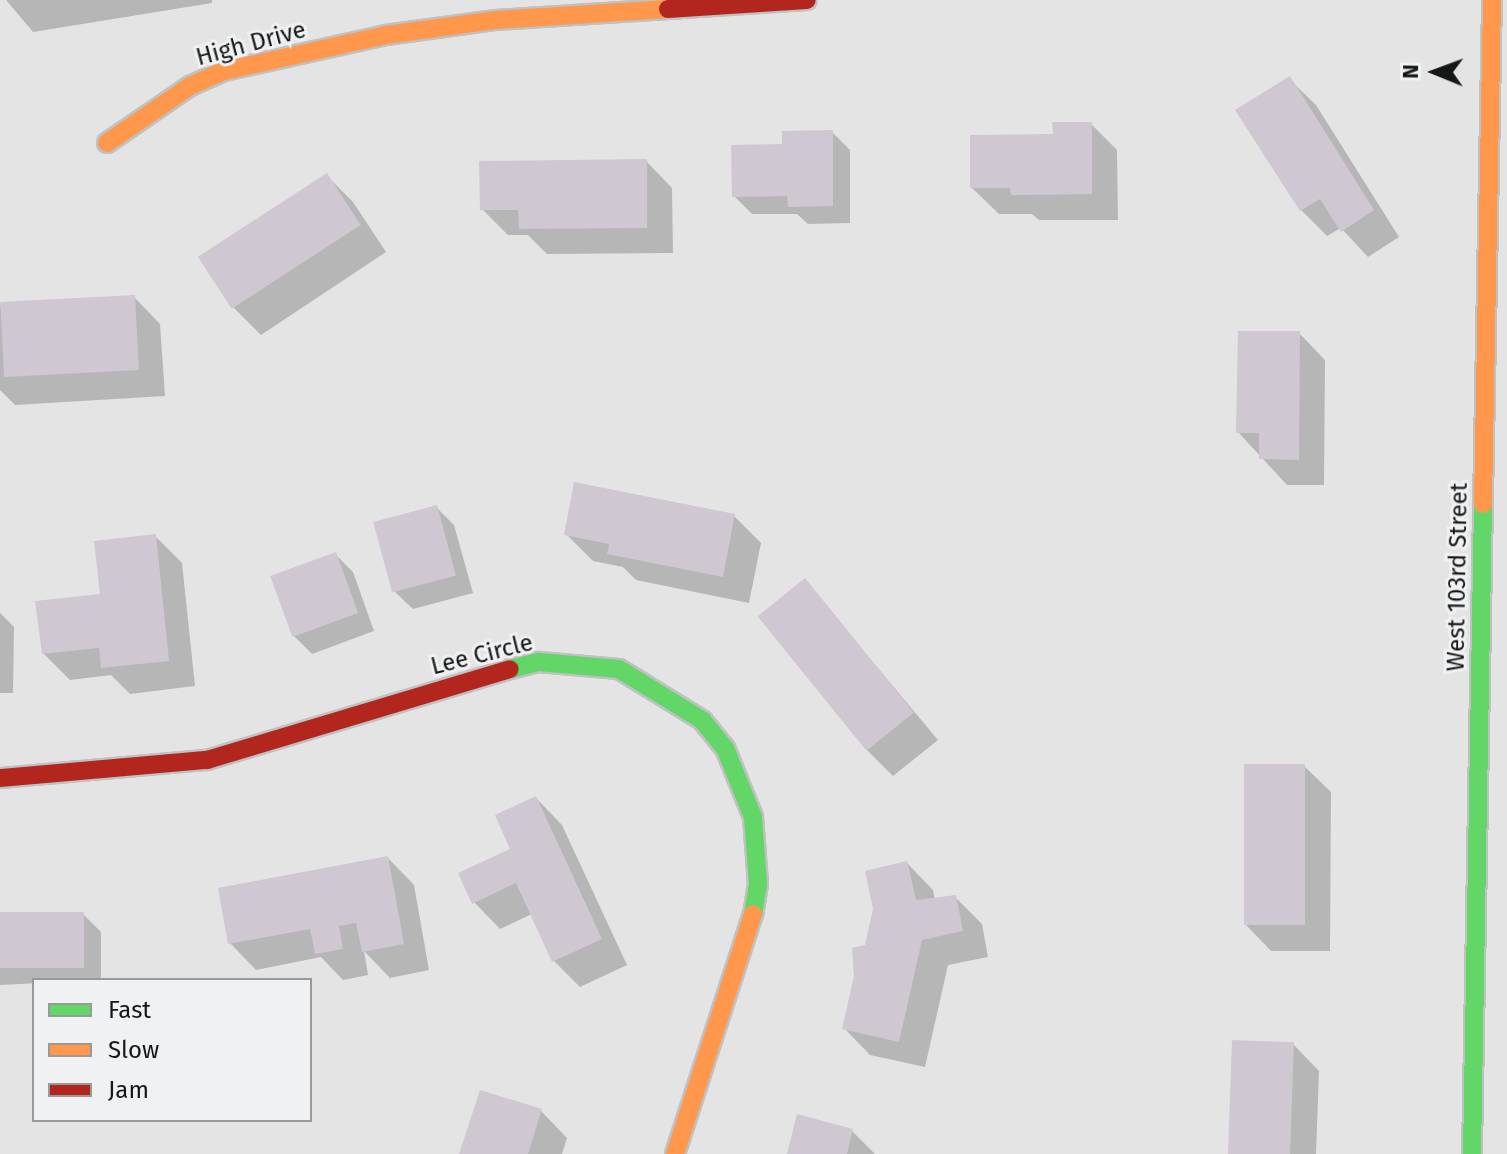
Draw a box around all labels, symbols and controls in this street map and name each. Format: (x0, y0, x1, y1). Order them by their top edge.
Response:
street label: High Drive (193, 16, 309, 72)
north arrow (1395, 32, 1475, 112)
text: N (1397, 64, 1424, 79)
street label: West 103rd Street (1442, 482, 1474, 672)
street label: Lee Circle (428, 628, 536, 682)
legend (32, 978, 312, 1122)
text: Fast (108, 996, 151, 1024)
text: Slow (108, 1036, 159, 1064)
text: Jam (108, 1076, 149, 1104)

